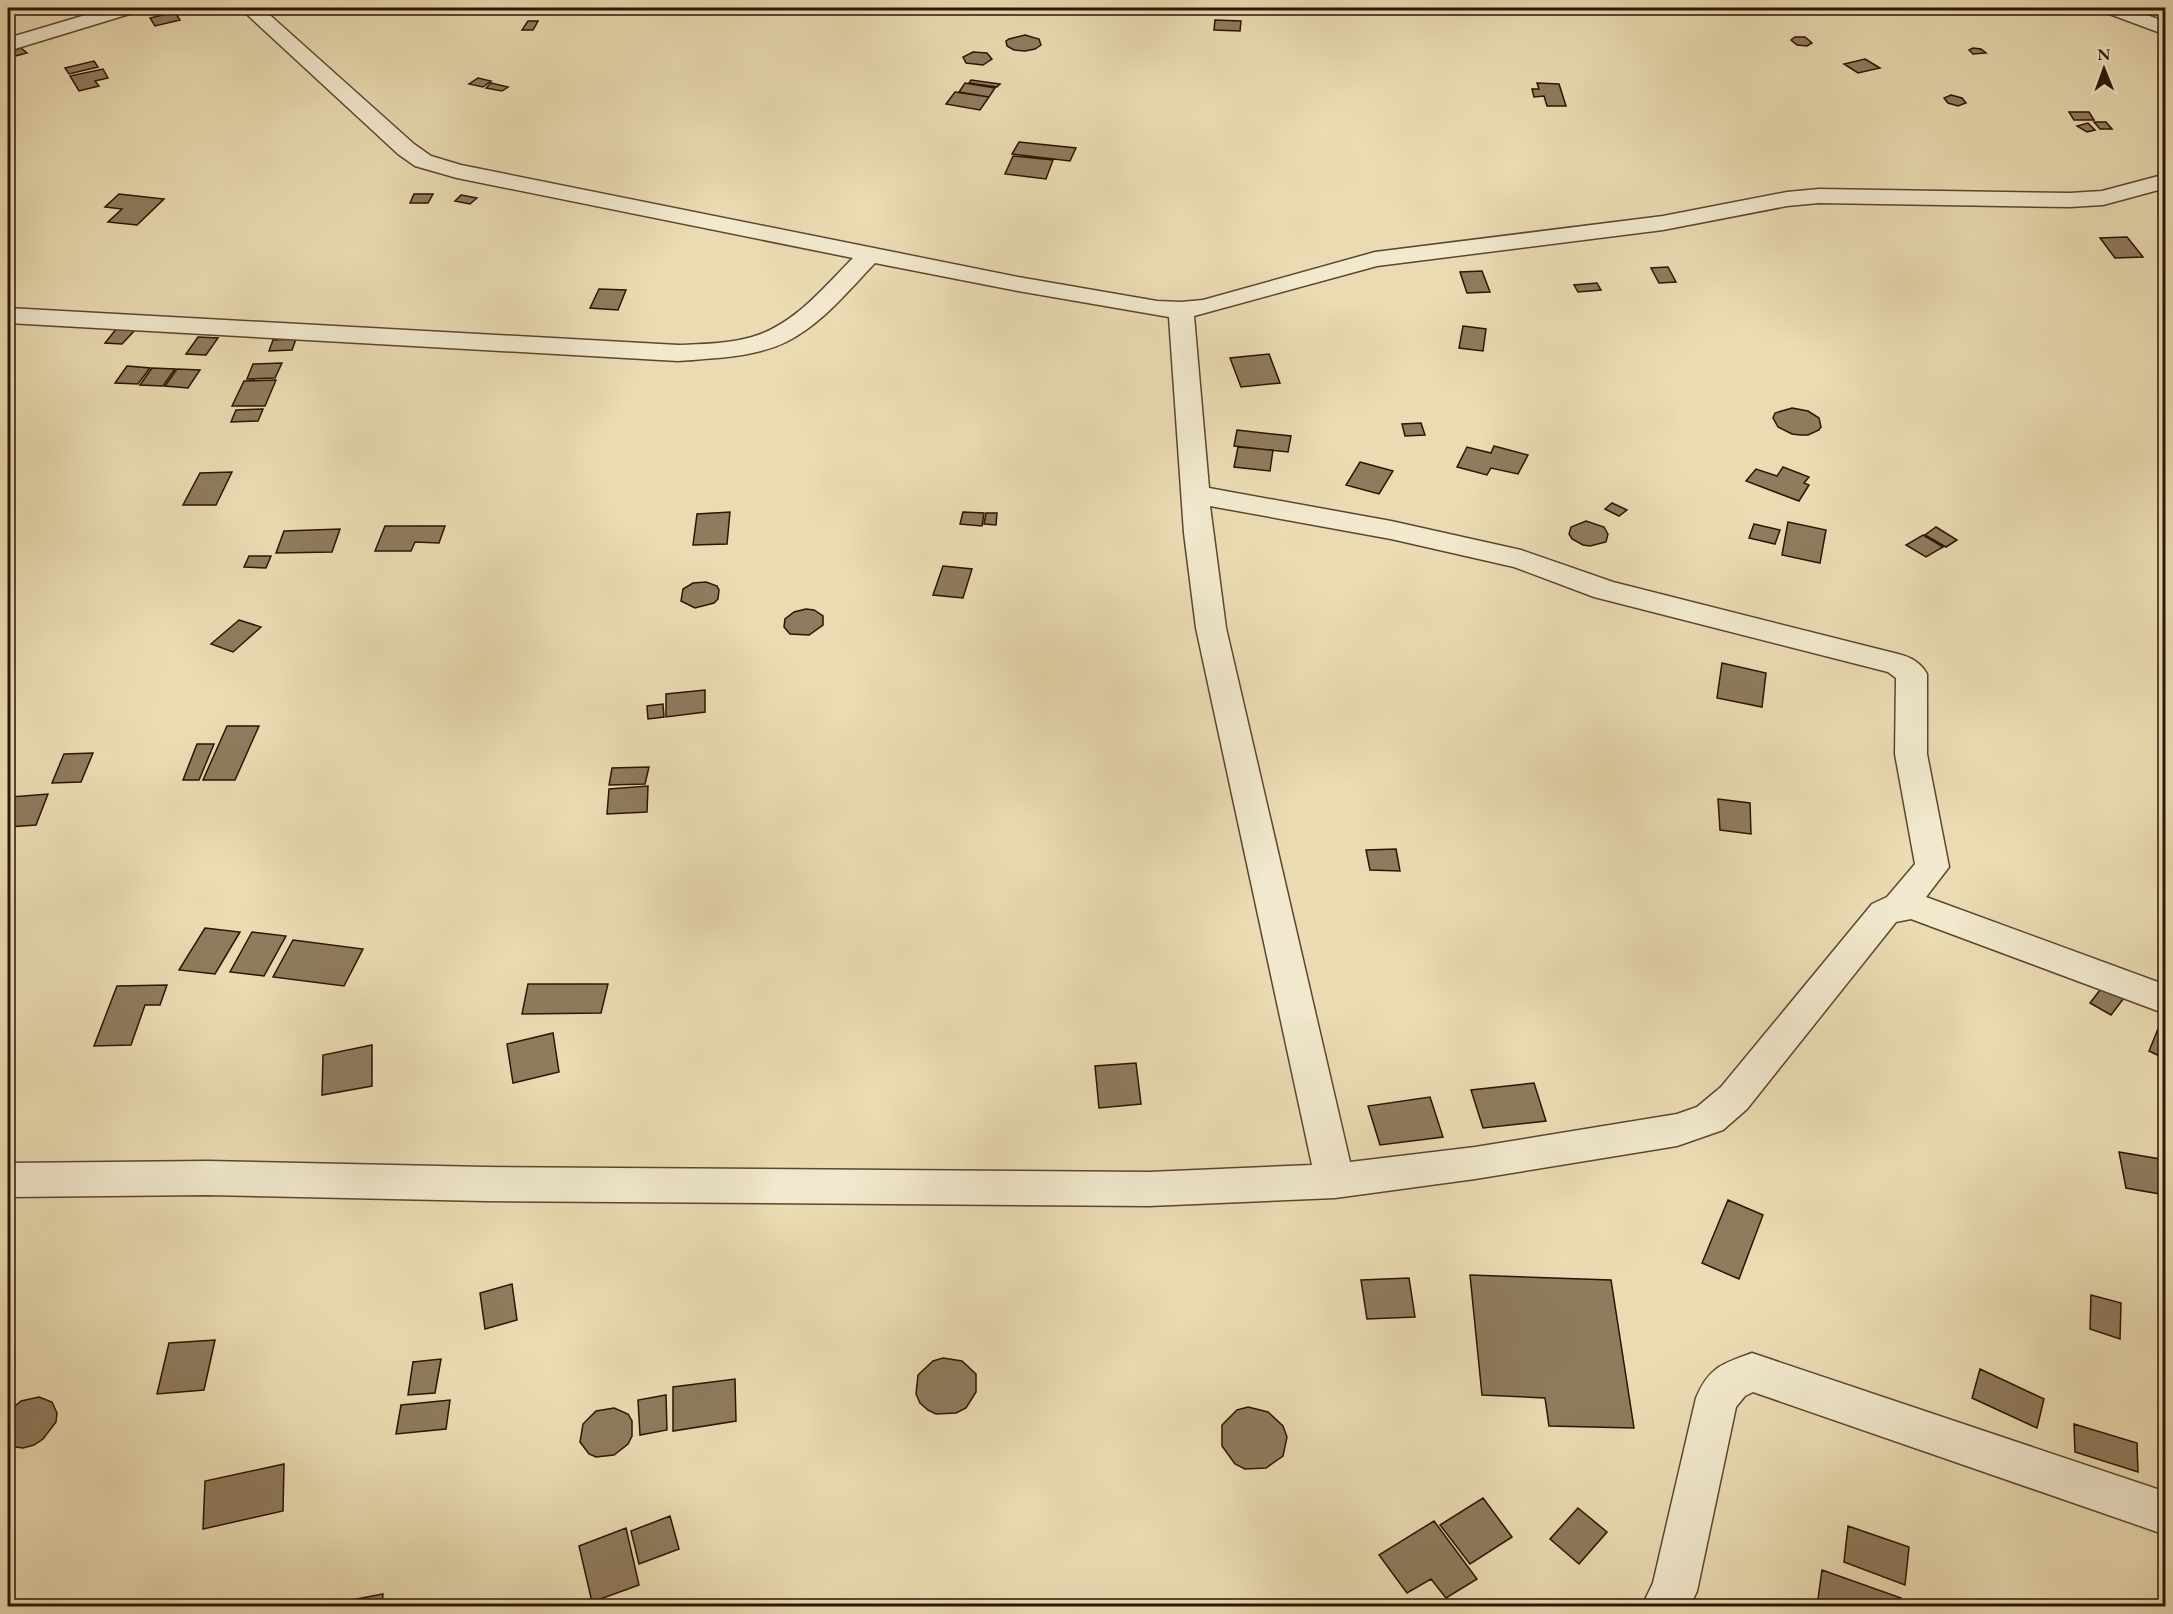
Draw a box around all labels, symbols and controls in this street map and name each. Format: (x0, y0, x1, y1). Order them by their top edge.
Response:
north arrow (2074, 39, 2134, 99)
text: N (2097, 44, 2110, 65)

